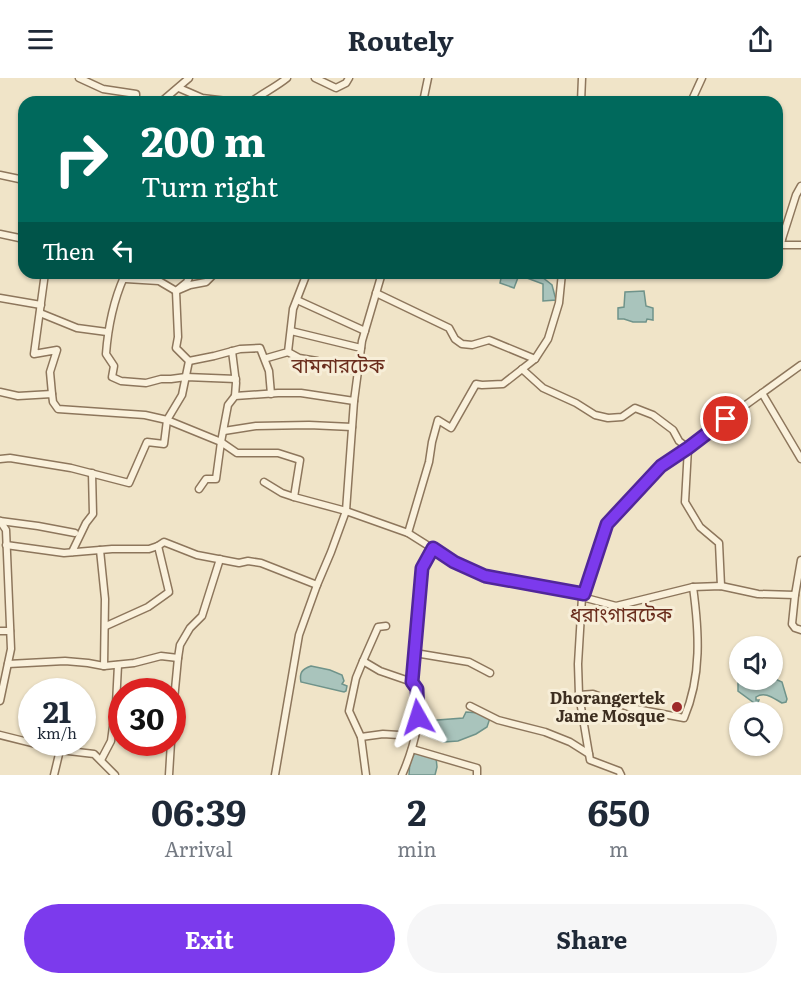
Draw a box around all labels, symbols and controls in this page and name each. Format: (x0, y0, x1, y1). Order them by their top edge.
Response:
text: Routely (348, 19, 453, 59)
icon: menu (24, 23, 57, 56)
icon: share (744, 23, 777, 56)
text: 200 m (141, 108, 266, 170)
icon: right (42, 120, 120, 198)
text: Turn right (141, 165, 278, 205)
text: Then (42, 234, 95, 267)
icon: left (107, 234, 140, 267)
district label: বামনারটেক (290, 349, 385, 379)
pin (700, 393, 751, 444)
icon: arrive (709, 402, 742, 435)
district label: ধরাংগারটেক (570, 598, 673, 628)
map controls (729, 636, 783, 756)
button: sound (729, 636, 783, 690)
speed limit sign: 30 (108, 678, 186, 756)
position arrow (386, 685, 450, 749)
place label: Dhorangertek Jame Mosque (550, 685, 665, 727)
text: 21 (43, 688, 71, 732)
marker: Dhorangertek Jame Mosque (670, 700, 684, 714)
button: search (729, 702, 783, 756)
text: km/h (37, 721, 77, 744)
text: 06:39 (151, 784, 246, 837)
text: 2 (407, 784, 427, 837)
text: 650 (588, 784, 650, 837)
text: Arrival (164, 833, 233, 863)
text: min (397, 833, 437, 863)
text: m (609, 833, 629, 863)
button: Exit (24, 904, 395, 973)
button: Share (407, 904, 777, 973)

